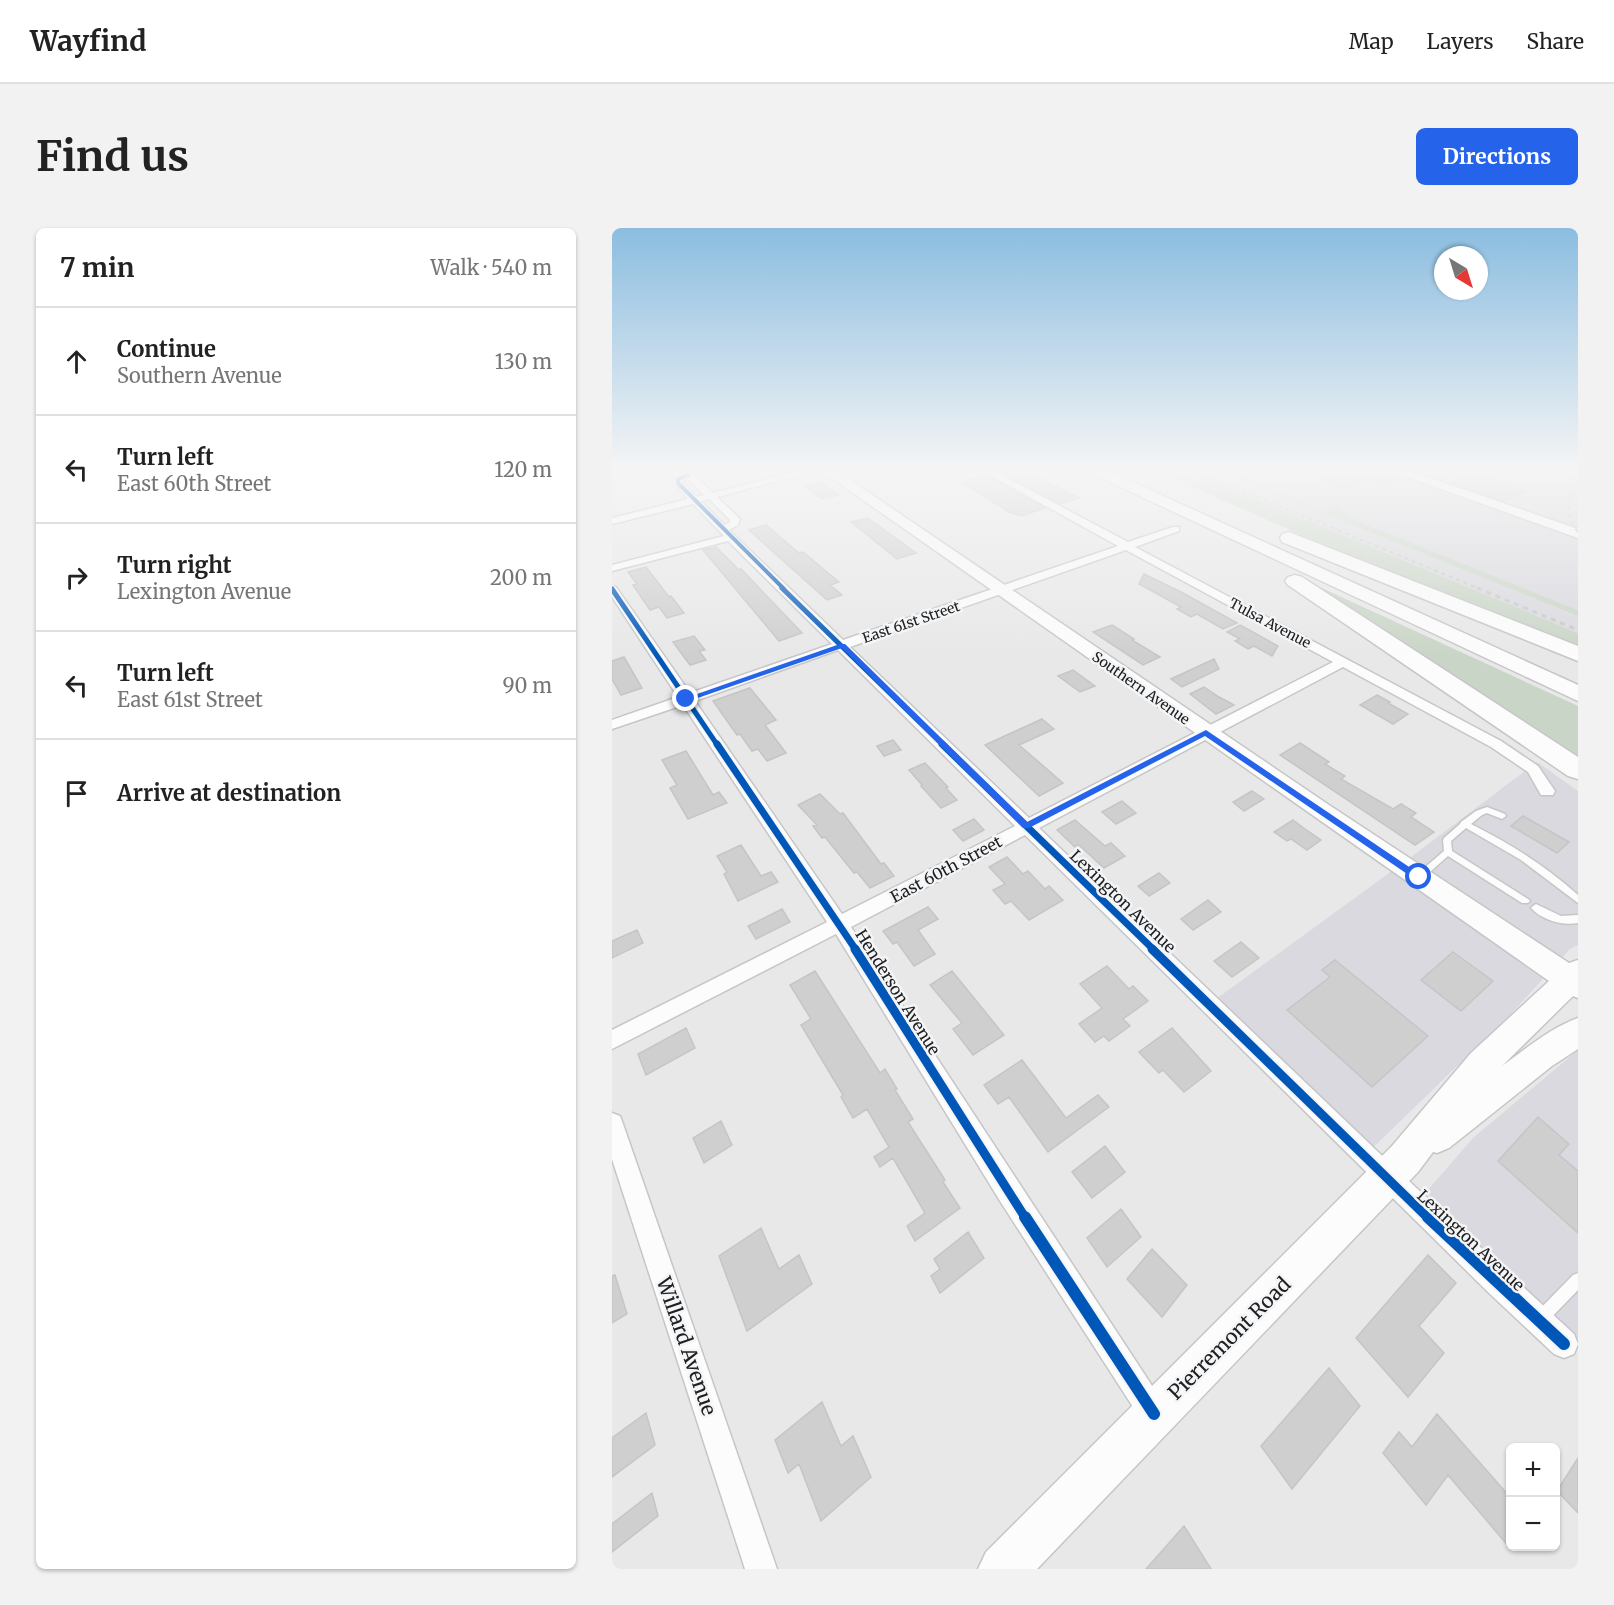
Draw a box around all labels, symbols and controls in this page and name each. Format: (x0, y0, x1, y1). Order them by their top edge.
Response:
text: Wayfind (30, 23, 146, 59)
text: Map (1349, 28, 1394, 55)
text: Layers (1427, 28, 1494, 55)
text: Share (1527, 28, 1584, 55)
button: Directions (1416, 128, 1578, 185)
text: Find us (36, 130, 189, 182)
north arrow (1434, 246, 1488, 300)
text: 7 min (60, 251, 134, 284)
text: Walk · 540 m (431, 255, 552, 280)
text: Continue (117, 335, 216, 363)
icon: ahead (60, 345, 93, 378)
text: 130 m (495, 349, 552, 374)
text: Southern Avenue (117, 363, 282, 388)
text: Turn left (117, 443, 214, 471)
icon: left (60, 453, 93, 486)
text: 120 m (494, 457, 552, 482)
text: East 60th Street (117, 471, 271, 496)
text: Turn right (117, 551, 231, 579)
icon: right (60, 561, 93, 594)
text: 200 m (490, 565, 552, 590)
text: Lexington Avenue (117, 579, 291, 604)
street label: Tulsa Avenue (1226, 594, 1314, 652)
street label: East 61st Street (860, 597, 963, 647)
street label: Southern Avenue (1089, 648, 1193, 728)
text: Turn left (117, 659, 214, 687)
icon: left (60, 669, 93, 702)
text: 90 m (502, 673, 552, 698)
route end (672, 685, 698, 711)
text: East 61st Street (117, 687, 263, 712)
icon: arrive (60, 777, 93, 810)
text: Arrive at destination (117, 779, 341, 807)
street label: East 60th Street (887, 831, 1006, 907)
street label: Lexington Avenue (1066, 845, 1180, 957)
route start (1405, 863, 1431, 889)
street label: Henderson Avenue (851, 925, 945, 1059)
street label: Lexington Avenue (1413, 1185, 1529, 1295)
street label: Pierremont Road (1162, 1271, 1296, 1405)
street label: Willard Avenue (651, 1273, 722, 1419)
map controls (1506, 1443, 1560, 1551)
button: + (1506, 1443, 1560, 1497)
button: − (1506, 1497, 1560, 1551)

